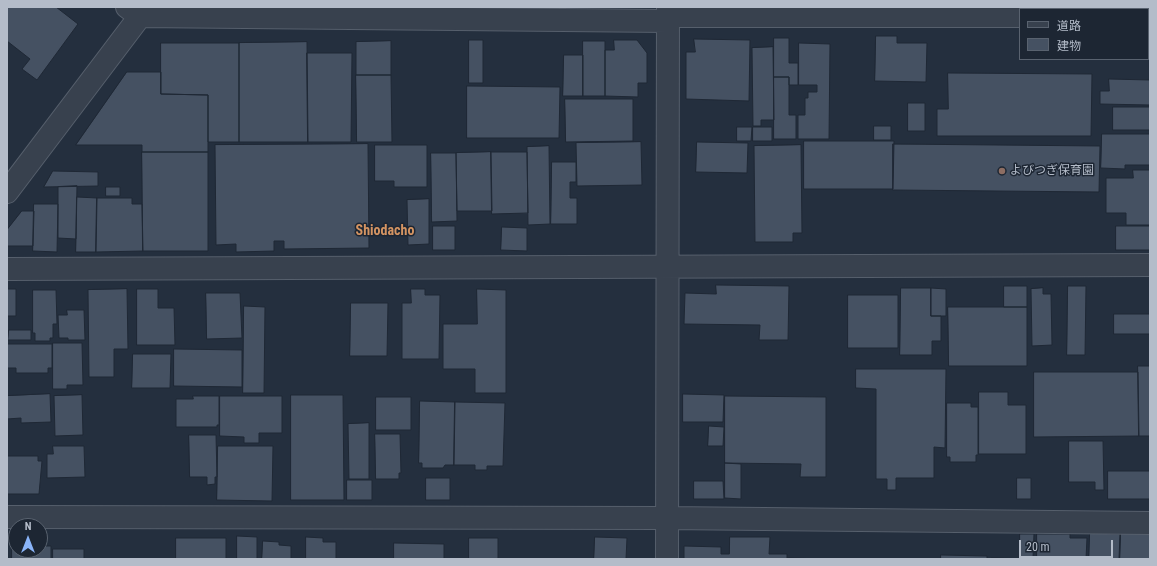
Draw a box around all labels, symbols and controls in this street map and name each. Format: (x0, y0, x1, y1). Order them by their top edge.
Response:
legend (1019, 8, 1149, 60)
text: 道路 (1057, 19, 1081, 33)
text: 建物 (1057, 39, 1081, 53)
place label: よびつぎ保育園 (1010, 164, 1094, 178)
marker: よびつぎ保育園 (997, 166, 1007, 176)
district label: Shiodacho (356, 223, 414, 239)
north arrow (8, 518, 48, 558)
text: N (25, 520, 31, 533)
scale bar (1021, 532, 1115, 558)
text: 20 m (1026, 540, 1050, 554)

